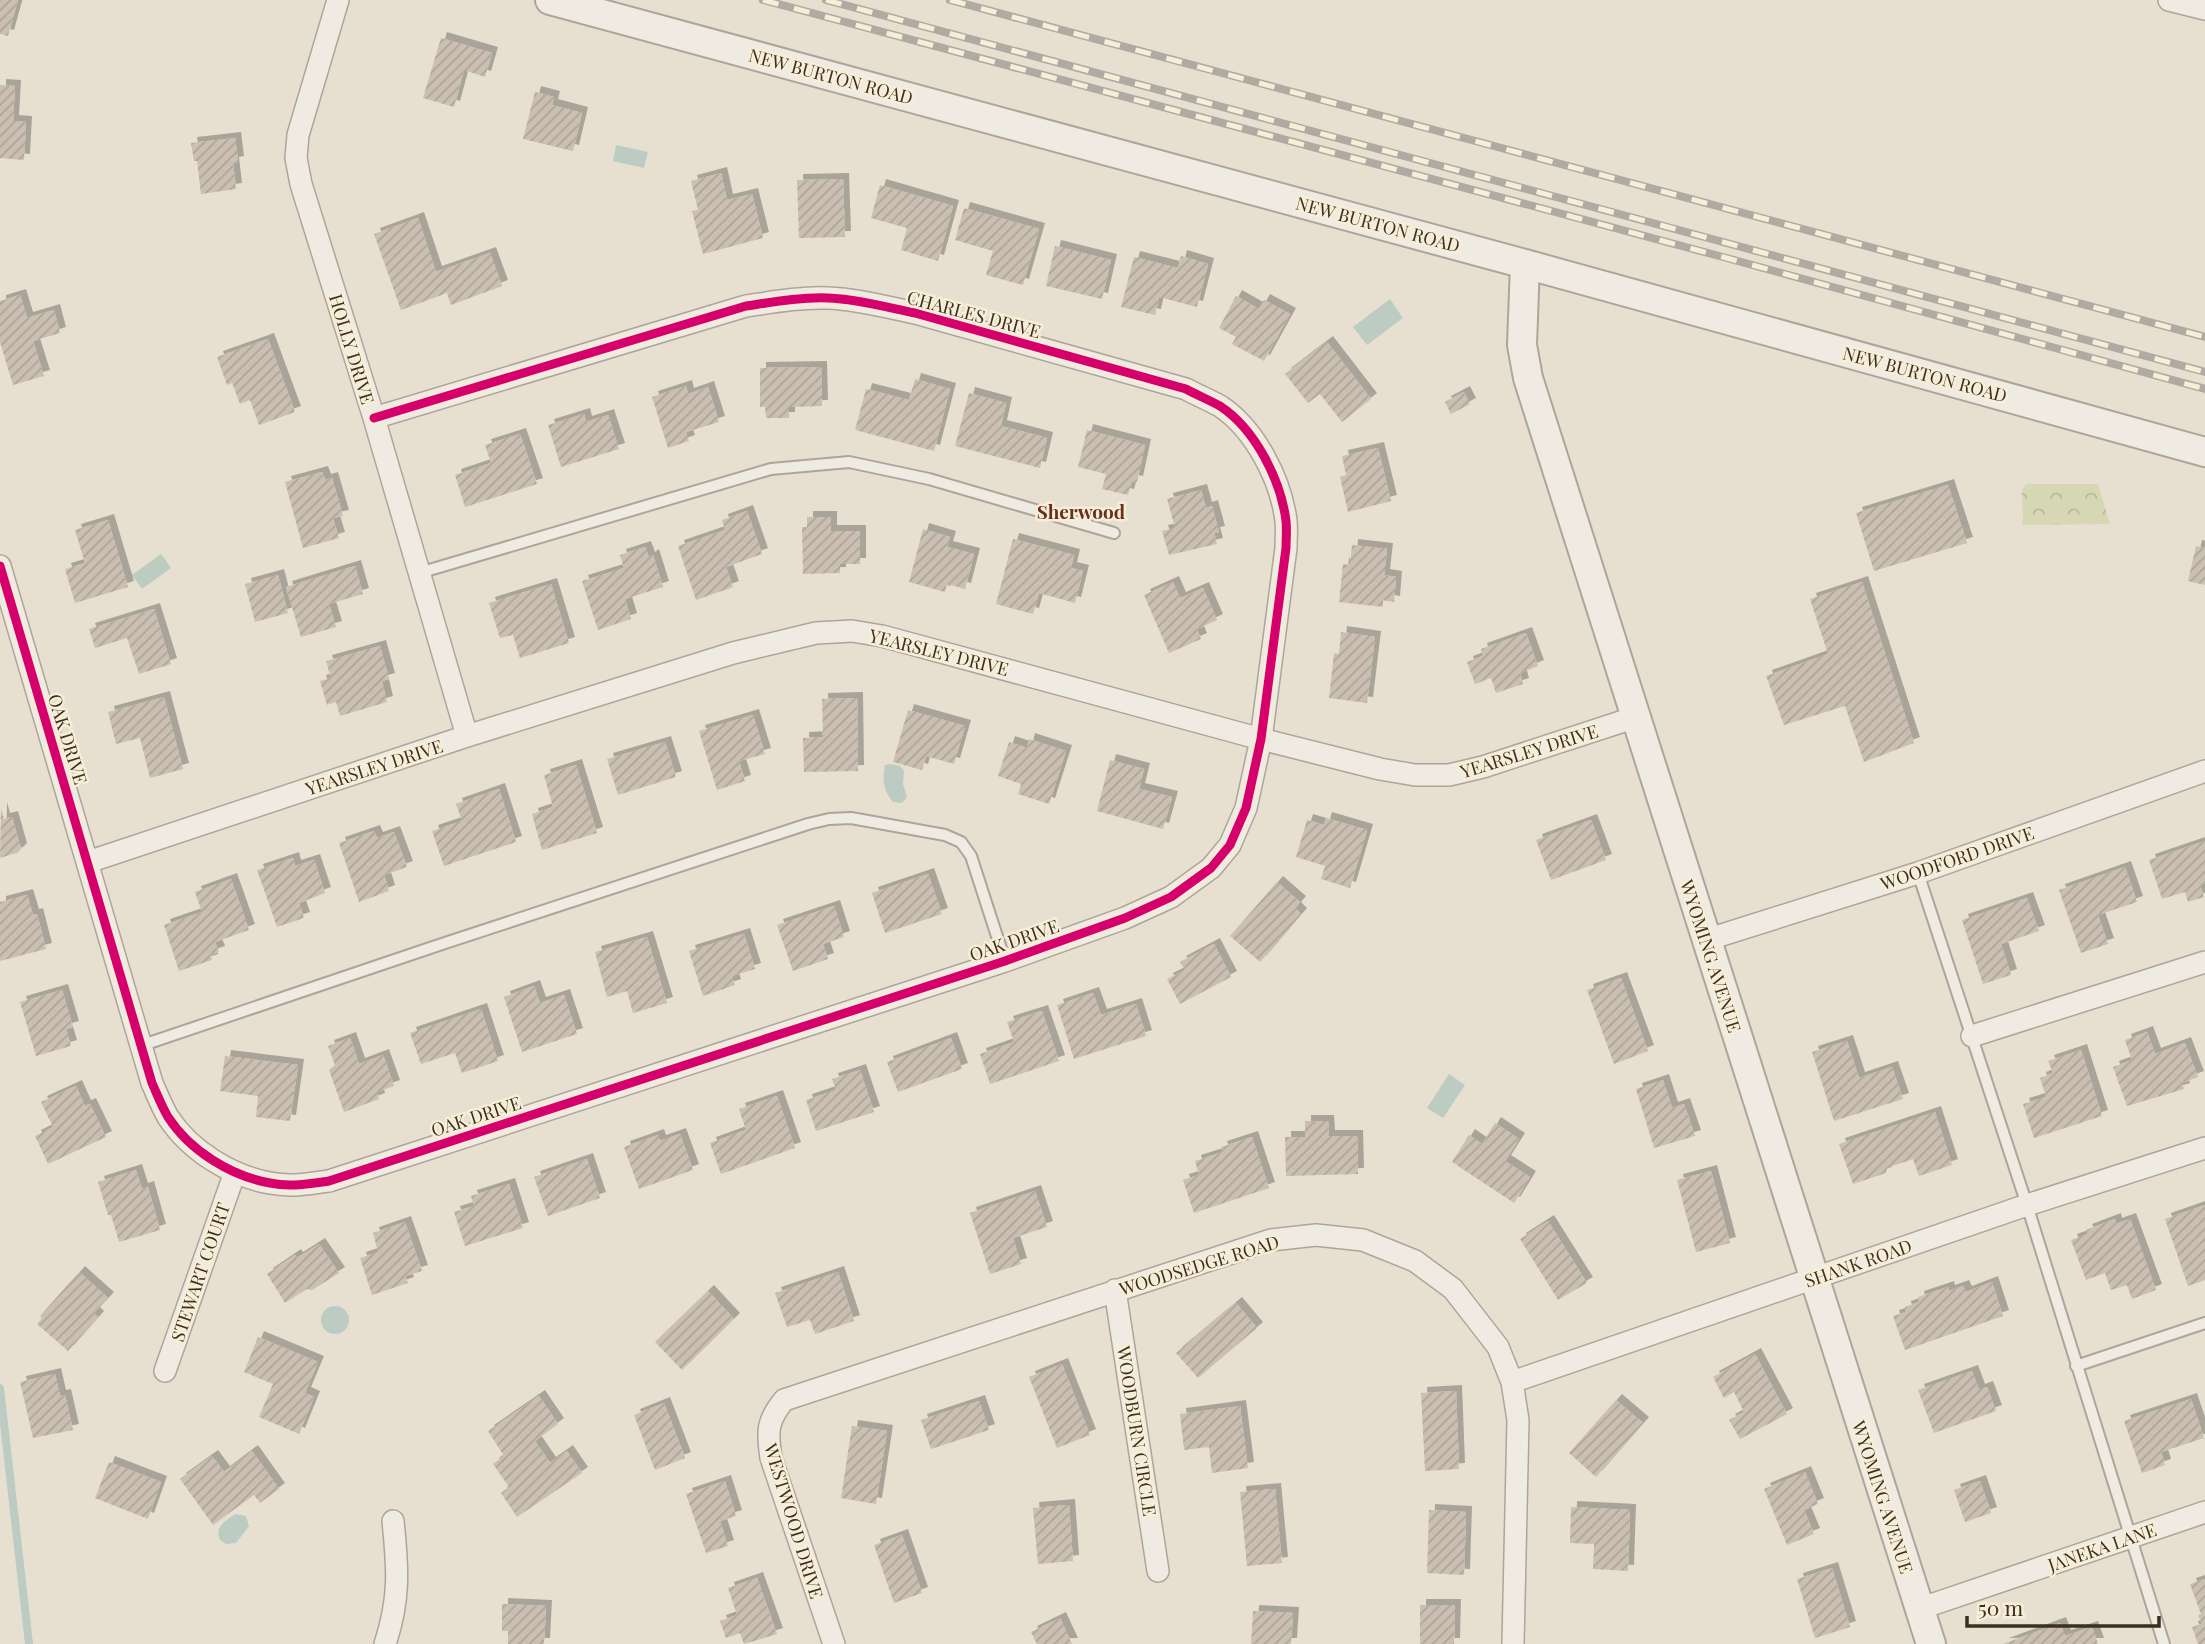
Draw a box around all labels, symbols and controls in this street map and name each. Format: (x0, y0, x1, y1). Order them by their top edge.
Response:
street label: NEW BURTON ROAD (746, 43, 916, 109)
street label: NEW BURTON ROAD (1293, 191, 1463, 257)
street label: CHARLES DRIVE (905, 285, 1043, 343)
street label: HOLLY DRIVE (324, 291, 380, 407)
street label: NEW BURTON ROAD (1840, 341, 2010, 407)
district label: Sherwood (1037, 498, 1126, 524)
street label: YEARSLEY DRIVE (866, 623, 1011, 681)
street label: OAK DRIVE (43, 691, 93, 787)
street label: YEARSLEY DRIVE (1456, 719, 1601, 784)
street label: YEARSLEY DRIVE (301, 733, 446, 801)
street label: WOODFORD DRIVE (1876, 820, 2037, 896)
street label: WYOMING AVENUE (1675, 876, 1747, 1035)
street label: OAK DRIVE (966, 913, 1062, 967)
street label: OAK DRIVE (428, 1090, 524, 1142)
street label: STEWART COURT (165, 1199, 235, 1345)
street label: WOODSEDGE ROAD (1115, 1229, 1282, 1301)
street label: SHANK ROAD (1801, 1233, 1915, 1293)
street label: WOODBURN CIRCLE (1112, 1343, 1162, 1518)
street label: WYOMING AVENUE (1847, 1417, 1919, 1576)
street label: WESTWOOD DRIVE (759, 1439, 829, 1602)
street label: JANEKA LANE (2044, 1517, 2159, 1577)
scale bar (1967, 1584, 2160, 1628)
text: 50 m (1978, 1593, 2024, 1621)

